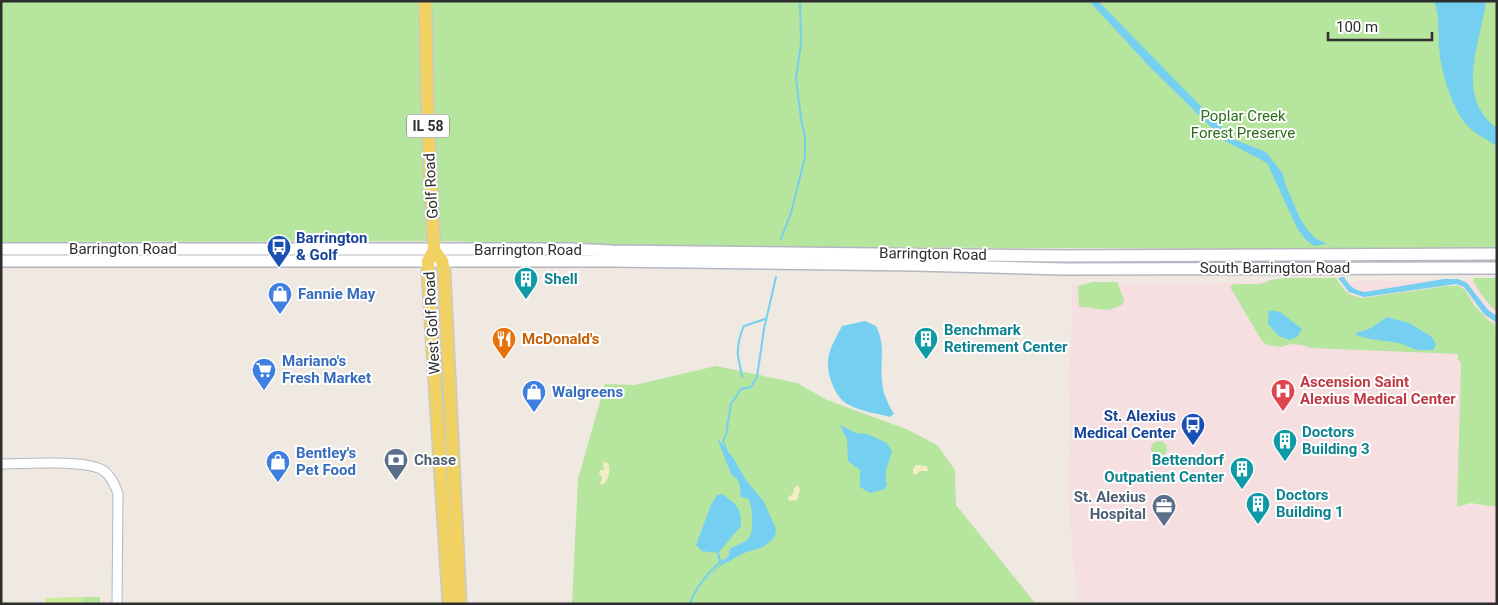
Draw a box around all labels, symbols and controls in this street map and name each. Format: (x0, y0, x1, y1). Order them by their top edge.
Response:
scale bar (1328, 10, 1432, 42)
text: 100 m (1336, 18, 1378, 36)
park label: Poplar Creek Forest Preserve (1191, 107, 1295, 142)
road number: IL 58 (407, 114, 449, 138)
street label: Golf Road (420, 153, 442, 219)
place label: Barrington & Golf (296, 229, 367, 264)
bus stop icon: Barrington & Golf (266, 234, 292, 268)
street label: Barrington Road (69, 240, 177, 258)
street label: Barrington Road (474, 241, 582, 259)
street label: Barrington Road (879, 244, 987, 264)
street label: South Barrington Road (1200, 259, 1350, 277)
building icon: Shell (513, 266, 539, 300)
place label: Shell (544, 270, 578, 288)
street label: West Golf Road (420, 271, 444, 375)
shop icon: Fannie May (267, 281, 293, 315)
place label: Fannie May (298, 285, 376, 303)
place label: Benchmark Retirement Center (944, 321, 1068, 356)
restaurant icon: McDonald's (491, 326, 517, 360)
building icon: Benchmark Retirement Center (913, 326, 939, 360)
place label: McDonald's (522, 330, 600, 348)
place label: Mariano's Fresh Market (282, 352, 371, 387)
supermarket icon: Mariano's Fresh Market (251, 357, 277, 391)
place label: Ascension Saint Alexius Medical Center (1300, 373, 1456, 408)
hospital icon: Ascension Saint Alexius Medical Center (1270, 378, 1296, 412)
shop icon: Walgreens (521, 379, 547, 413)
place label: Walgreens (552, 383, 623, 401)
place label: St. Alexius Medical Center (1074, 407, 1176, 442)
bus stop icon: St. Alexius Medical Center (1180, 412, 1206, 446)
place label: Doctors Building 3 (1302, 423, 1370, 458)
building icon: Doctors Building 3 (1272, 428, 1298, 462)
place label: Bentley's Pet Food (296, 444, 357, 479)
bank icon: Chase (383, 447, 409, 481)
shop icon: Bentley's Pet Food (265, 449, 291, 483)
place label: Chase (414, 451, 456, 469)
place label: Bettendorf Outpatient Center (1104, 451, 1225, 486)
building icon: Bettendorf Outpatient Center (1229, 456, 1255, 490)
place label: Doctors Building 1 (1276, 486, 1344, 521)
place label: St. Alexius Hospital (1074, 488, 1146, 523)
building icon: Doctors Building 1 (1245, 491, 1271, 525)
office icon: St. Alexius Hospital (1151, 493, 1177, 527)

